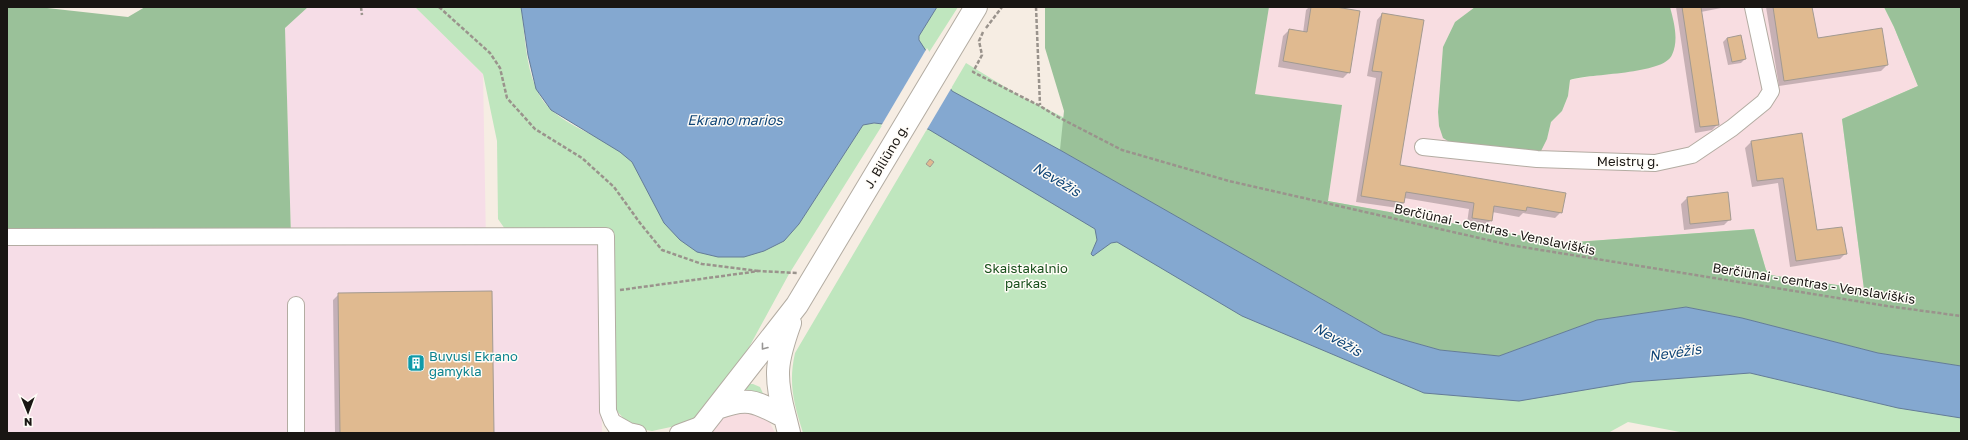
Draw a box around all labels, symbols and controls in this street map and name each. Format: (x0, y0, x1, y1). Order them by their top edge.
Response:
water label: Ekrano marios (687, 111, 783, 128)
street label: J. Biliūno g. (860, 121, 912, 191)
street label: Meistrų g. (1597, 153, 1659, 169)
water label: Nevėžis (1030, 158, 1084, 200)
street label: Berčiūnai - centras - Venslaviškis (1393, 200, 1597, 258)
street label: Berčiūnai - centras - Venslaviškis (1711, 259, 1917, 307)
park label: Skaistakalnio parkas (984, 260, 1068, 291)
water label: Nevėžis (1311, 319, 1365, 360)
water label: Nevėžis (1648, 340, 1703, 364)
one-way arrow (762, 342, 769, 349)
place label: Buvusi Ekrano gamykla (429, 348, 518, 379)
building icon: Buvusi Ekrano gamykla (406, 353, 426, 373)
north arrow (8, 392, 48, 432)
text: N (24, 416, 32, 429)

